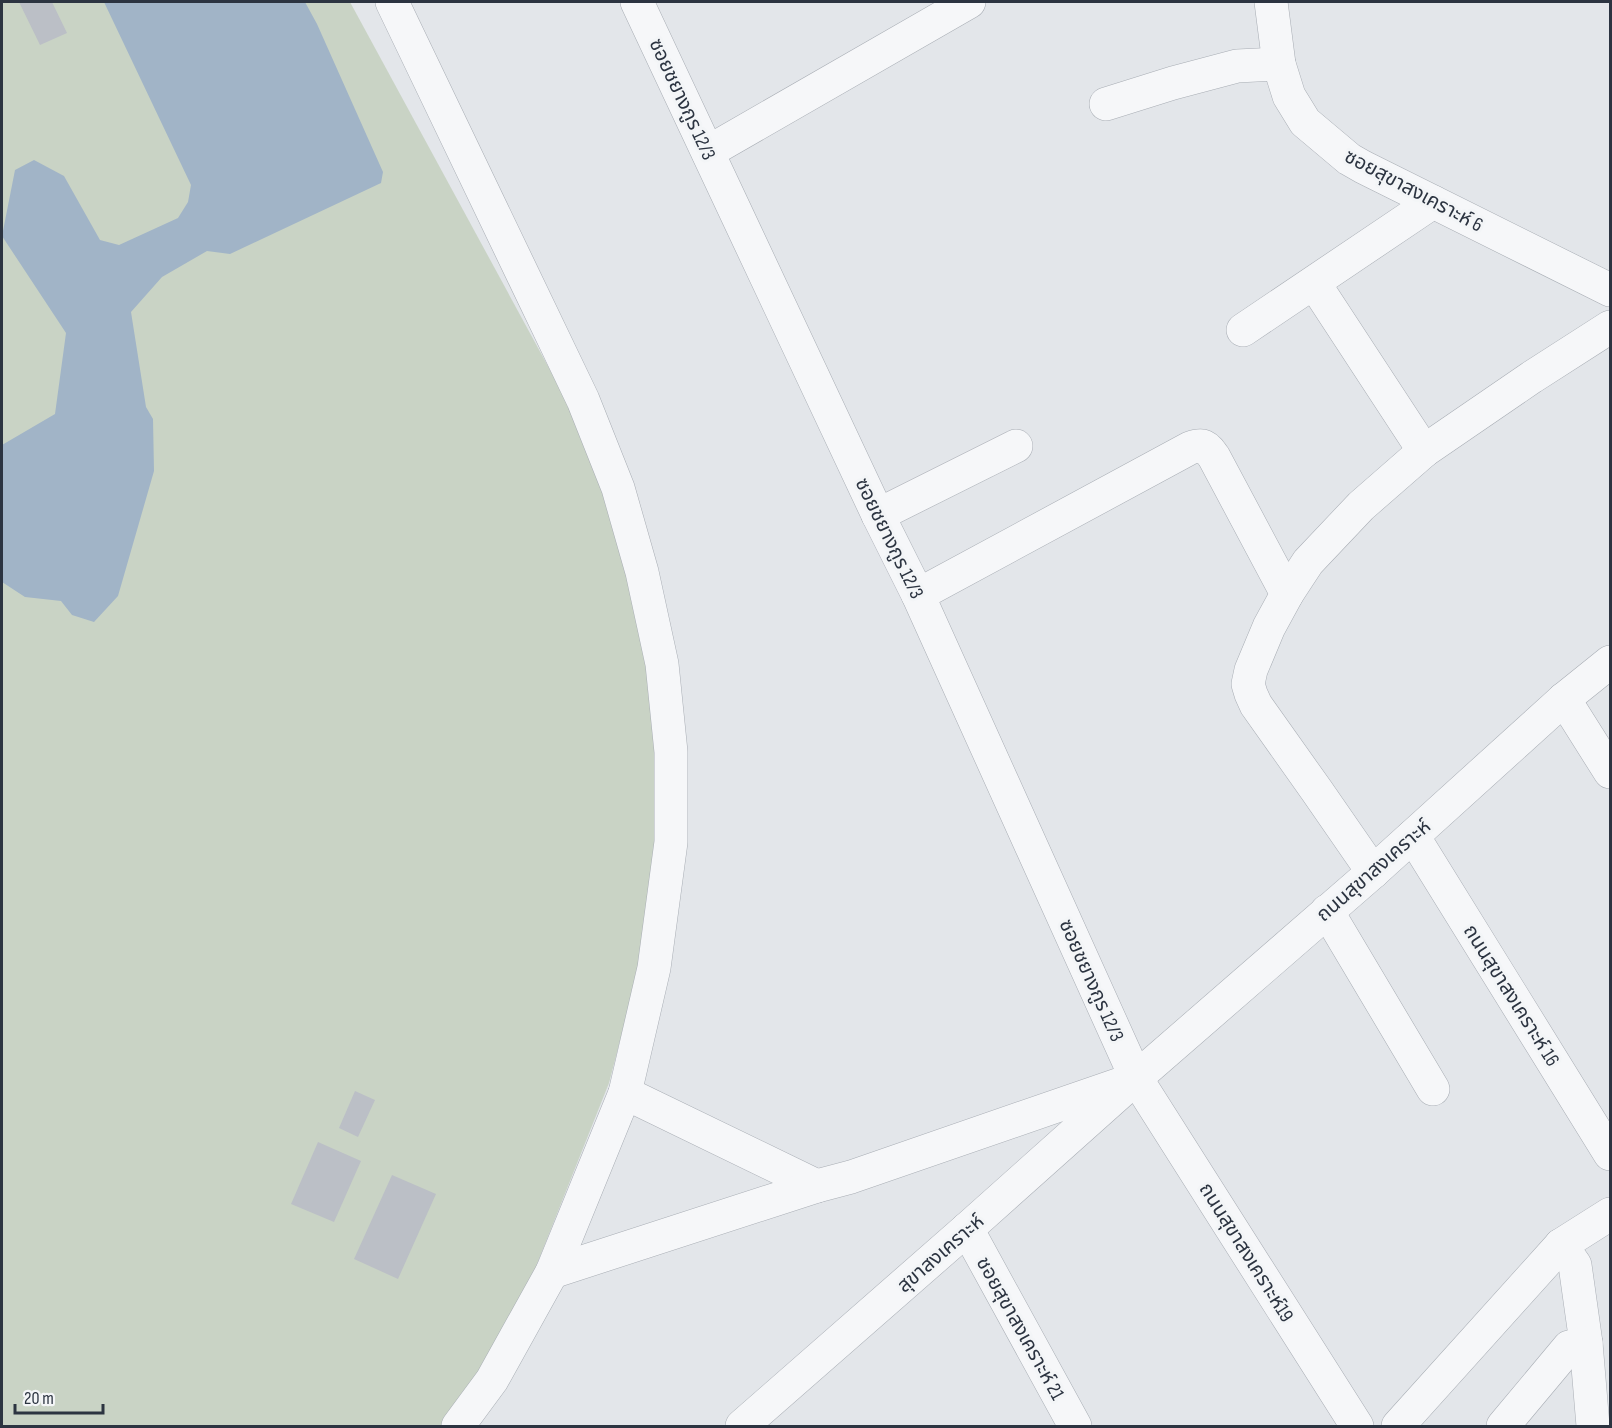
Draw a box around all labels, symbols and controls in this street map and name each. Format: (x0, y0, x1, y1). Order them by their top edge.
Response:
street label: ซอยชยางกูร 12/3 (643, 35, 721, 164)
street label: ซอยสุขาสงเคราะห์ 6 (1340, 144, 1487, 238)
street label: ซอยชยางกูร 12/3 (850, 474, 929, 603)
street label: ถนนสุขาสงเคราะห์ (1312, 814, 1436, 927)
street label: ซอยชยางกูร 12/3 (1053, 916, 1129, 1045)
street label: ถนนสุขาสงเคราะห์ 16 (1458, 920, 1564, 1071)
street label: ถนนสุขาสงเคราะห์19 (1194, 1179, 1299, 1327)
street label: สุขาสงเคราะห์ (892, 1209, 989, 1298)
street label: ชอยสุขาสงเคราะห์ 21 (971, 1253, 1069, 1404)
scale bar (15, 1377, 104, 1415)
text: 20 m (24, 1388, 54, 1409)

